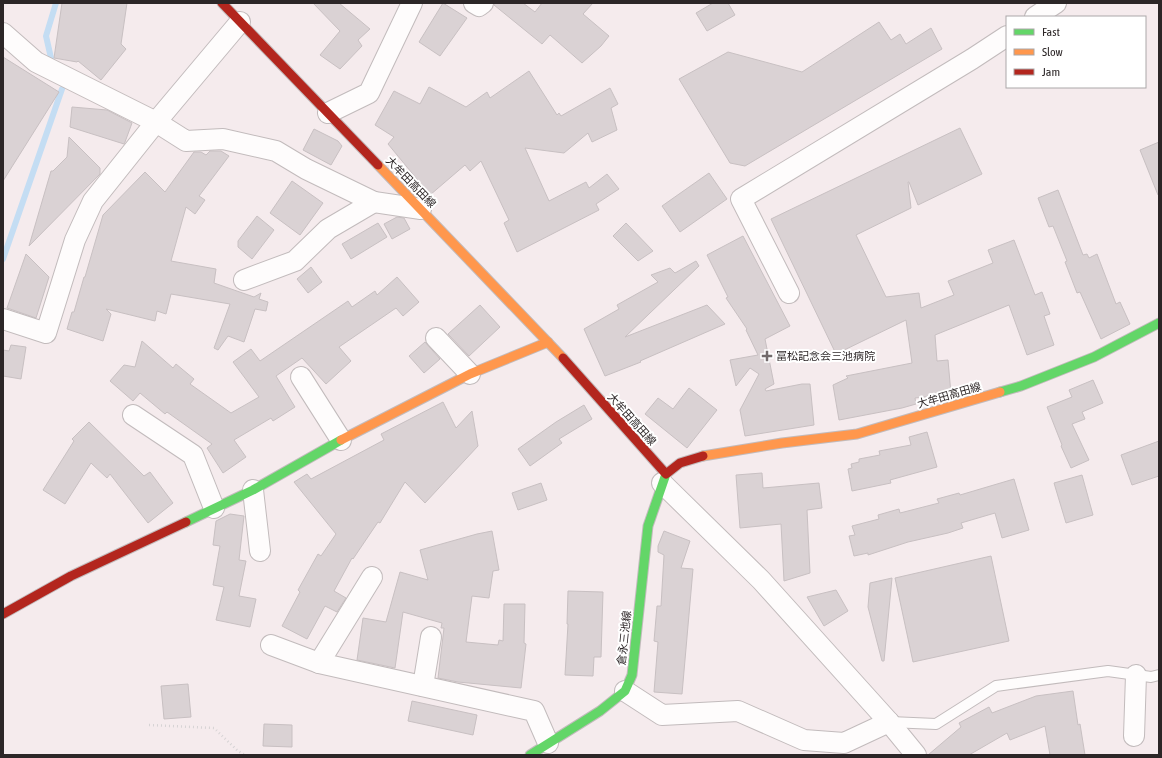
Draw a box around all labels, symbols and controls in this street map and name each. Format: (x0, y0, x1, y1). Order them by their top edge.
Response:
legend (1006, 16, 1146, 88)
text: Fast (1042, 25, 1060, 39)
text: Slow (1042, 45, 1063, 59)
text: Jam (1042, 65, 1060, 79)
street label: 大牟田高田線 (384, 154, 438, 210)
marker: 冨松記念会三池病院 (761, 350, 773, 362)
place label: 冨松記念会三池病院 (776, 350, 875, 362)
street label: 大牟田高田線 (916, 380, 982, 410)
street label: 大牟田高田線 (605, 390, 659, 448)
street label: 倉永三池線 (615, 610, 633, 666)

